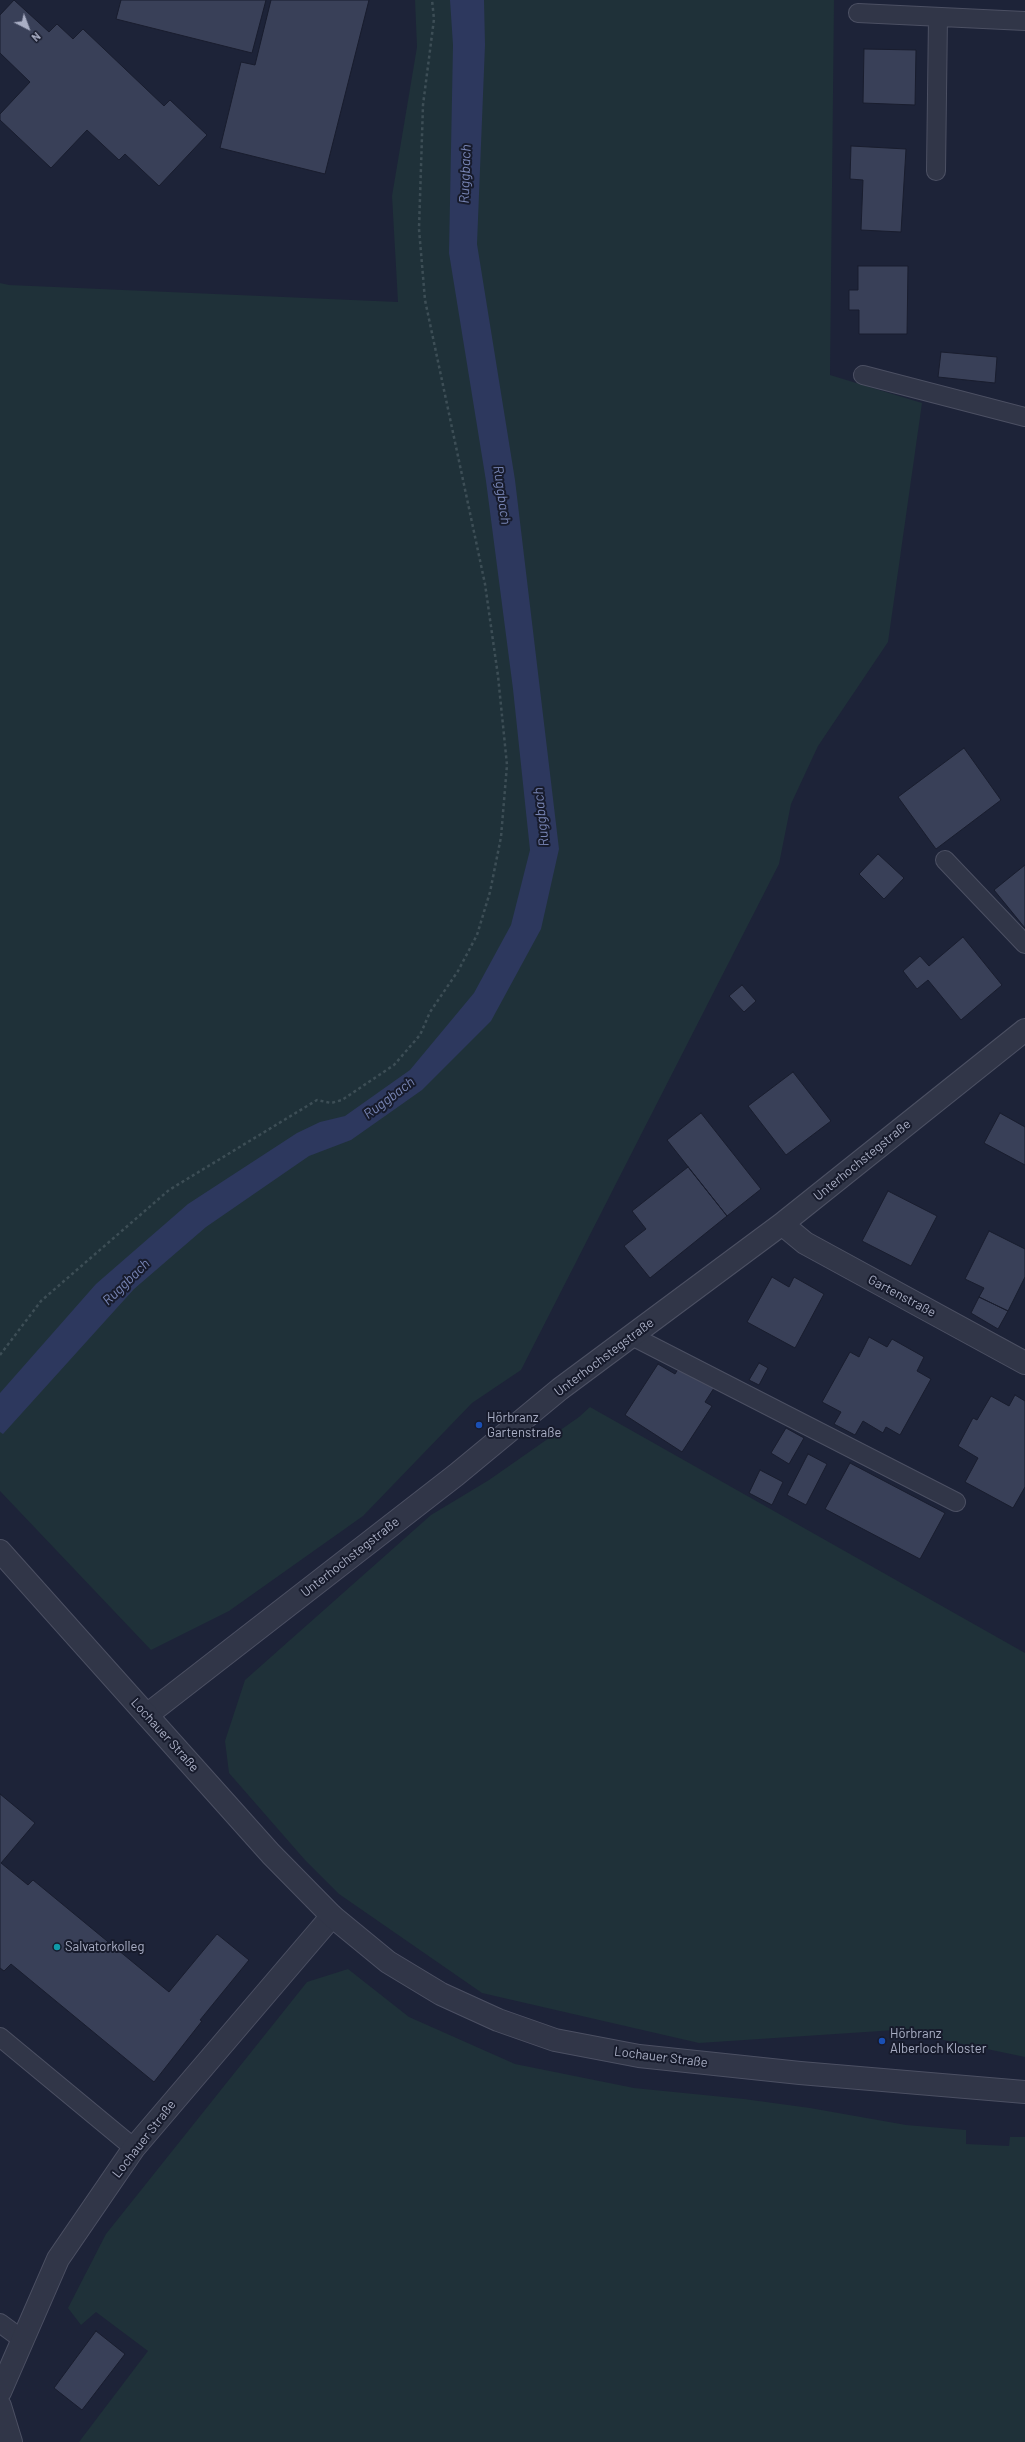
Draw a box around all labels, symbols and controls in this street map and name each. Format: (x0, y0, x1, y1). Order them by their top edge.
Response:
north arrow (8, 8, 48, 48)
text: N (29, 30, 43, 45)
water label: Ruggbach (456, 144, 474, 204)
water label: Ruggbach (490, 464, 514, 526)
water label: Ruggbach (530, 787, 552, 847)
water label: Ruggbach (360, 1073, 418, 1123)
street label: Unterhochstegstraße (810, 1116, 914, 1204)
water label: Ruggbach (99, 1255, 153, 1309)
street label: Gartenstraße (865, 1272, 939, 1320)
street label: Unterhochstegstraße (551, 1315, 657, 1399)
place label: Hörbranz Gartenstraße (487, 1410, 561, 1441)
marker: Hörbranz Gartenstraße (474, 1420, 484, 1430)
street label: Unterhochstegstraße (298, 1514, 402, 1600)
street label: Lochauer Straße (128, 1695, 202, 1775)
place label: Salvatorkolleg (65, 1939, 144, 1955)
marker: Salvatorkolleg (52, 1942, 62, 1952)
place label: Hörbranz Alberloch Kloster (890, 2026, 986, 2057)
marker: Hörbranz Alberloch Kloster (877, 2036, 887, 2046)
street label: Lochauer Straße (613, 2044, 709, 2070)
street label: Lochauer Straße (109, 2097, 179, 2181)

